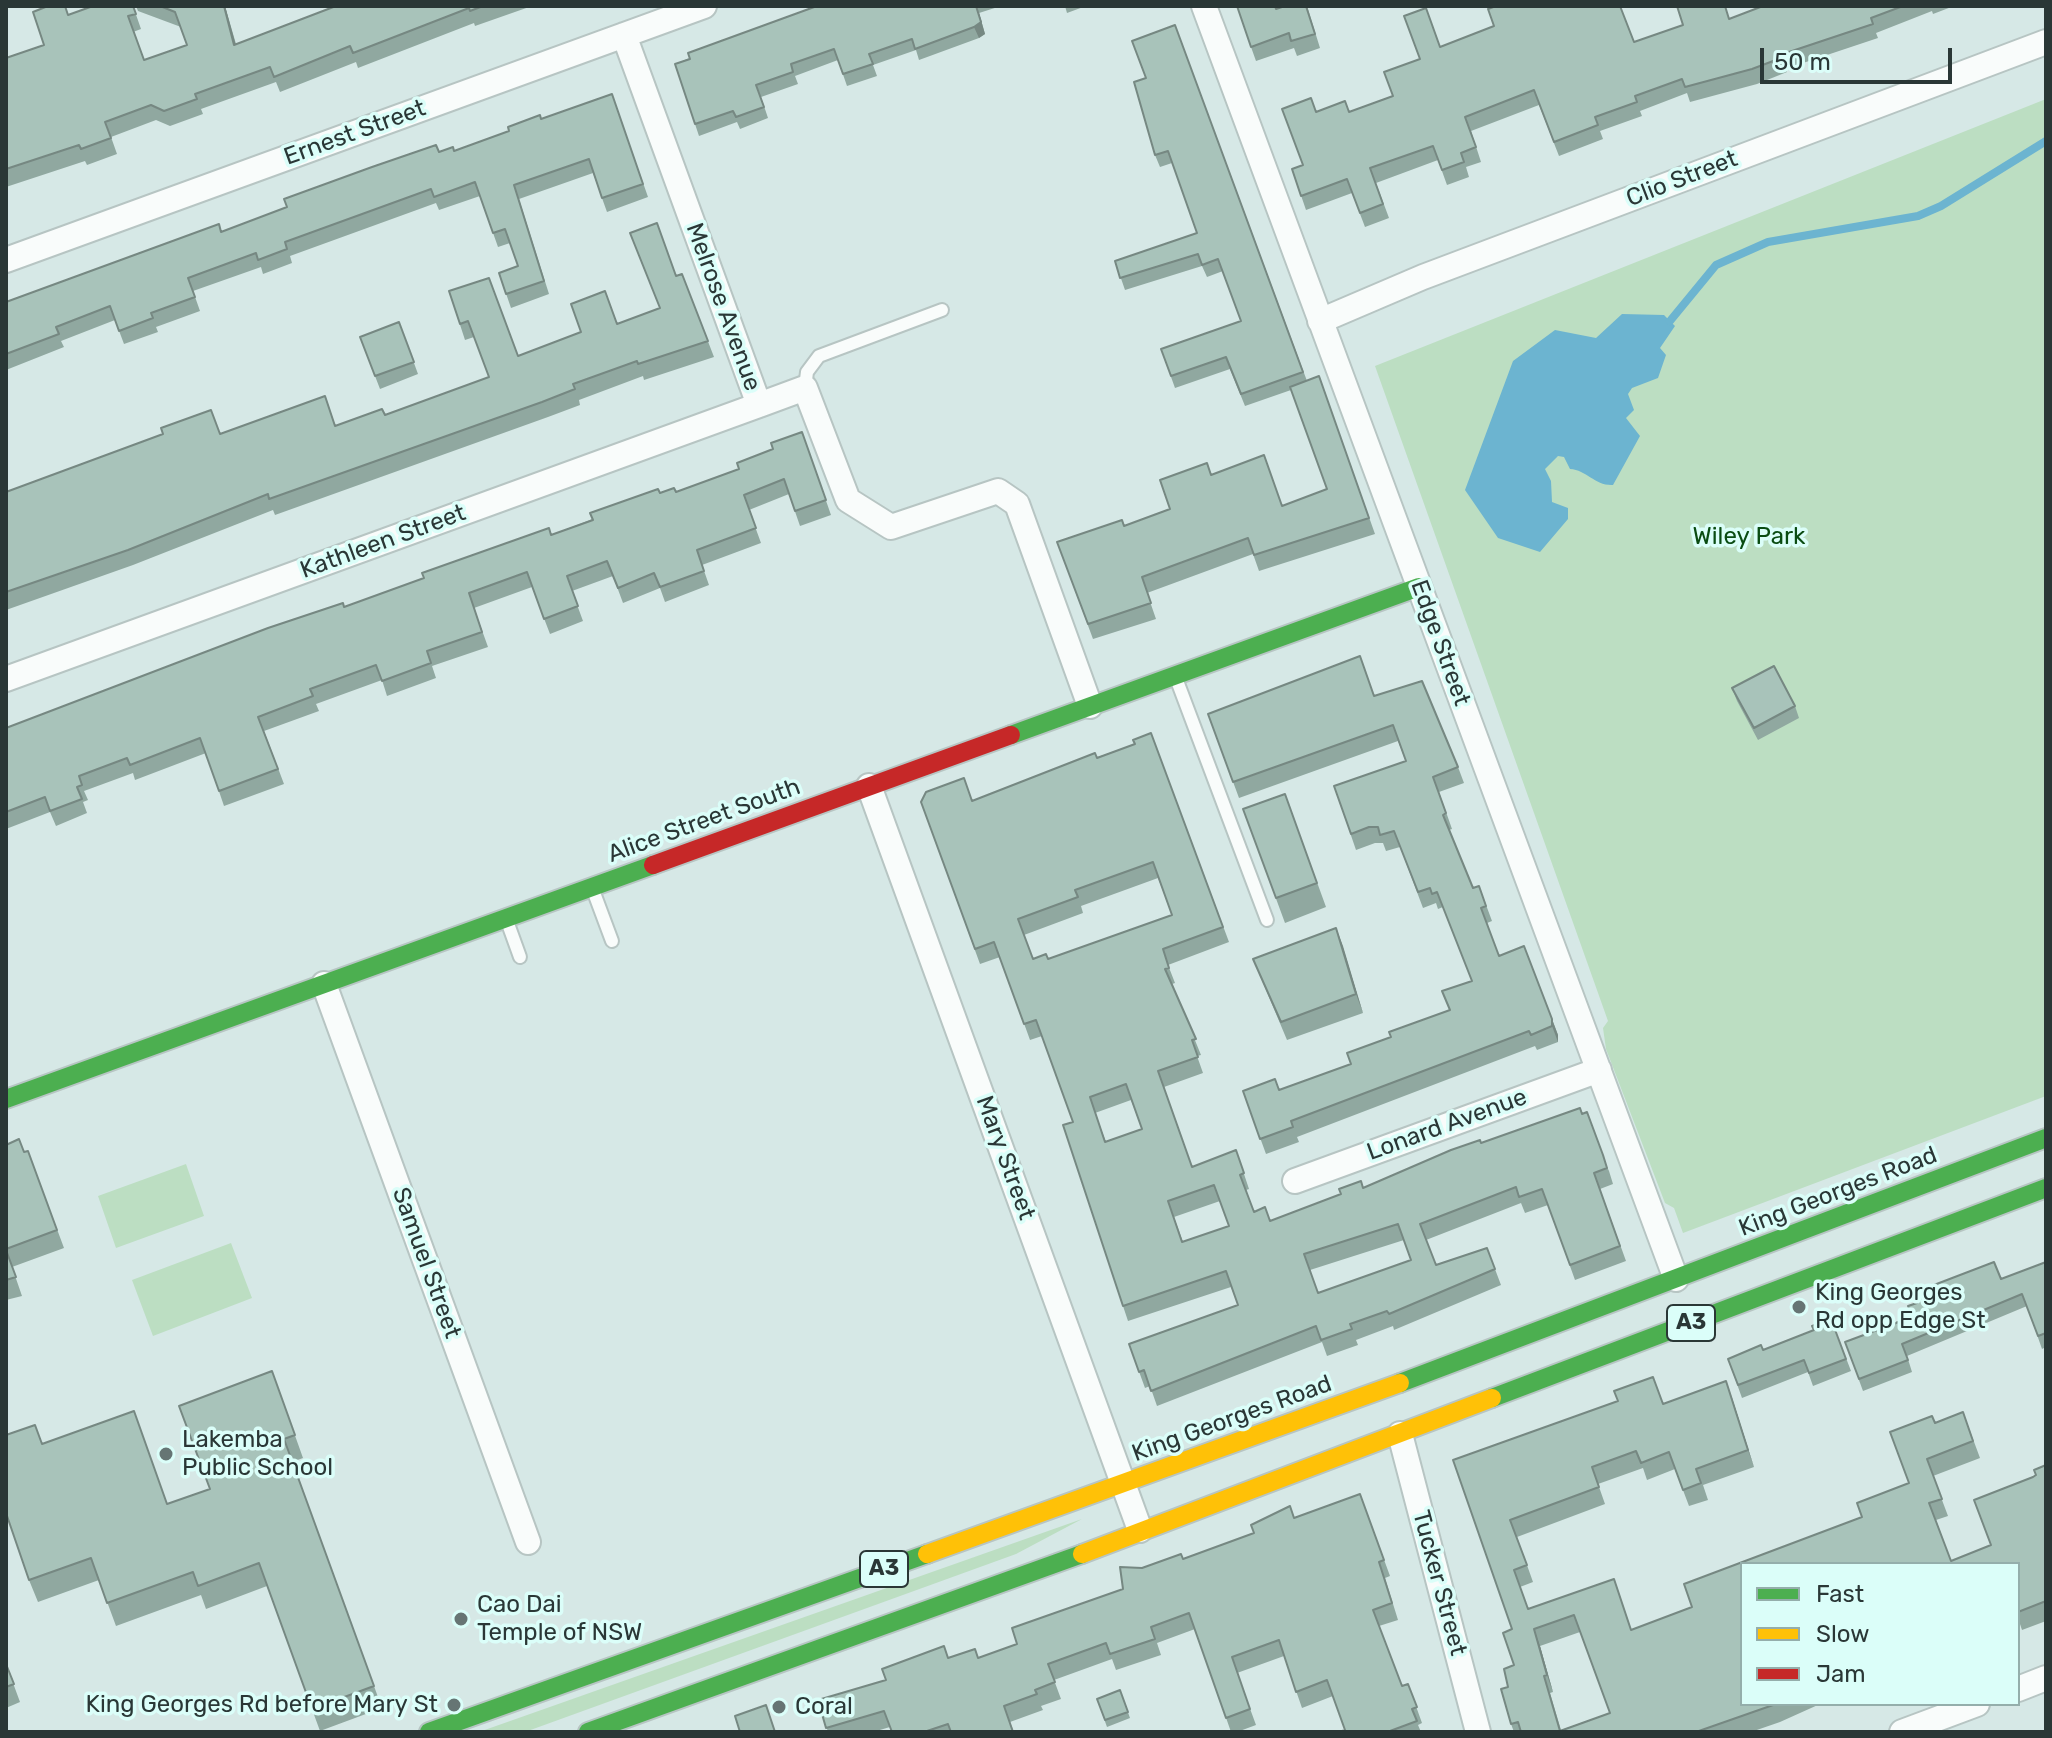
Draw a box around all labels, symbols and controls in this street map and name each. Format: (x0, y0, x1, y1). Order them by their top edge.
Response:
scale bar (1764, 32, 1956, 82)
text: 50 m (1774, 48, 1831, 76)
street label: Ernest Street (280, 94, 430, 172)
street label: Clio Street (1622, 145, 1742, 213)
street label: Melrose Avenue (679, 219, 767, 395)
street label: Kathleen Street (296, 499, 470, 585)
park label: Wiley Park (1693, 523, 1805, 551)
street label: Edge Street (1404, 576, 1476, 710)
street label: Alice Street South (604, 773, 804, 869)
street label: Lonard Avenue (1363, 1083, 1531, 1167)
street label: Mary Street (969, 1092, 1041, 1224)
street label: King Georges Road (1735, 1141, 1941, 1243)
street label: Samuel Street (385, 1184, 467, 1342)
place label: King Georges Rd opp Edge St (1815, 1279, 1986, 1335)
marker: King Georges Rd opp Edge St (1790, 1298, 1808, 1316)
road number: A3 (1667, 1305, 1715, 1341)
street label: King Georges Road (1128, 1370, 1336, 1468)
place label: Lakemba Public School (182, 1426, 333, 1482)
marker: Lakemba Public School (157, 1445, 175, 1463)
street label: Tucker Street (1406, 1507, 1472, 1659)
road number: A3 (860, 1551, 908, 1587)
legend (1740, 1562, 2020, 1706)
text: Fast (1816, 1580, 1864, 1608)
place label: Cao Dai Temple of NSW (477, 1591, 642, 1647)
marker: Cao Dai Temple of NSW (452, 1610, 470, 1628)
text: Slow (1816, 1620, 1869, 1648)
text: Jam (1816, 1660, 1866, 1688)
place label: King Georges Rd before Mary St (86, 1691, 438, 1719)
place label: Coral (795, 1693, 853, 1721)
marker: King Georges Rd before Mary St (445, 1696, 463, 1714)
marker: Coral (770, 1698, 788, 1716)

